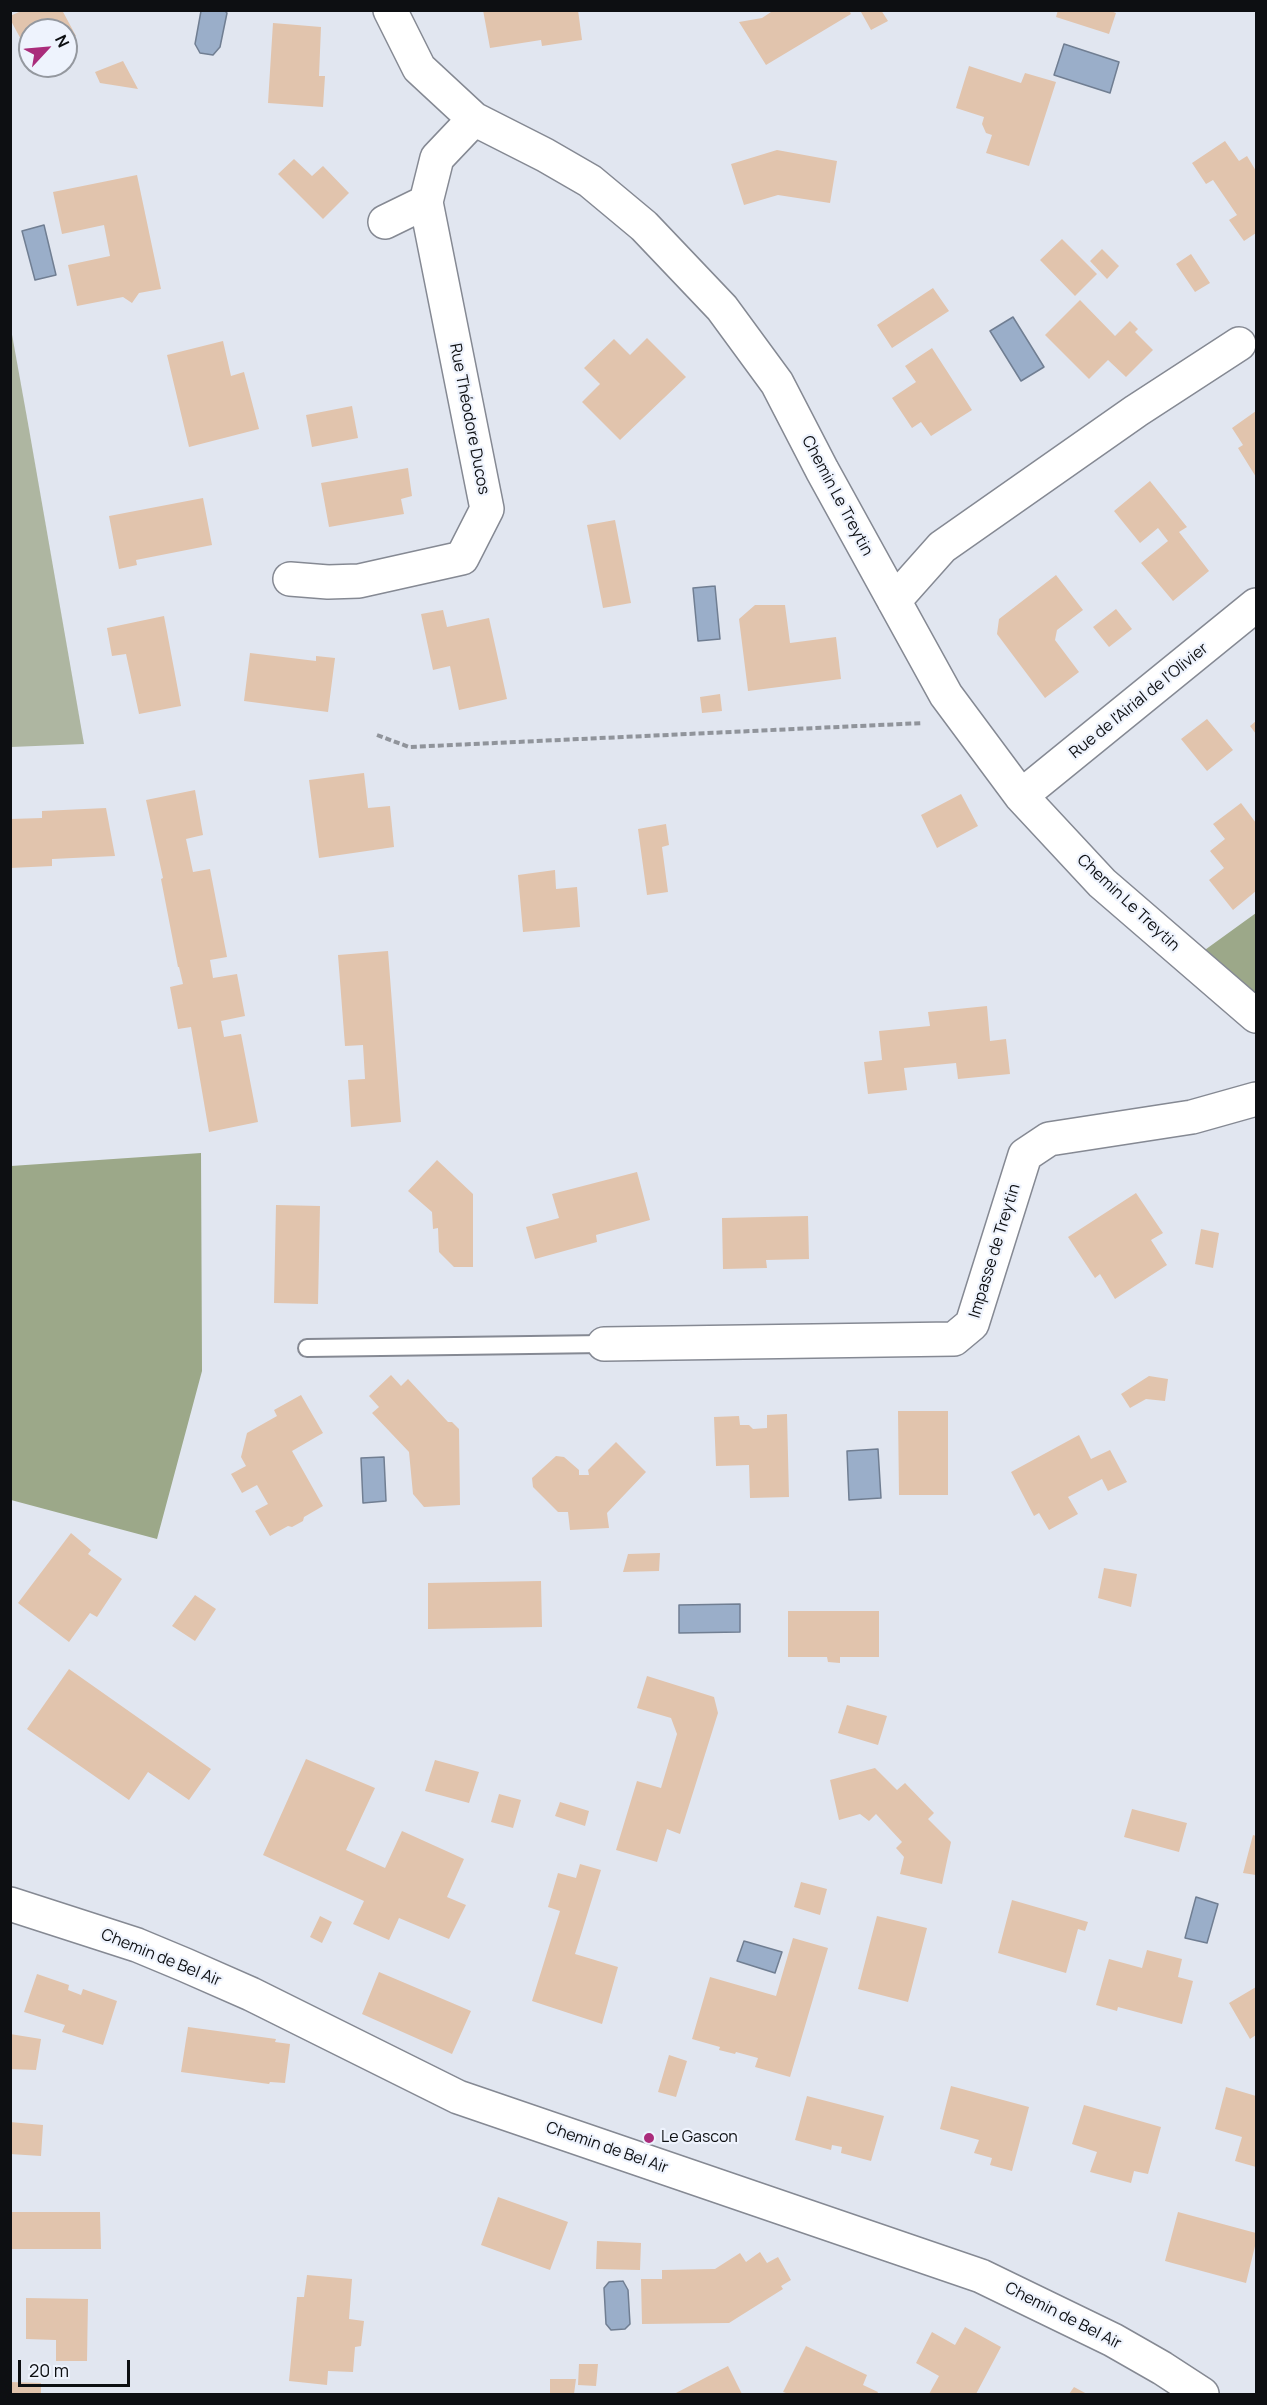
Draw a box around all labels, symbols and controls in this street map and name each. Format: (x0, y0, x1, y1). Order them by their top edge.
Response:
north arrow (18, 18, 78, 78)
text: N (50, 31, 75, 51)
street label: Rue Théodore Ducos (445, 342, 493, 496)
street label: Chemin Le Treytin (797, 433, 877, 559)
street label: Rue de l'Airial de l'Olivier (1066, 639, 1212, 763)
street label: Chemin Le Treytin (1073, 851, 1183, 955)
street label: Impasse de Treytin (965, 1182, 1025, 1320)
street label: Chemin de Bel Air (98, 1925, 224, 1991)
street label: Chemin de Bel Air (543, 2118, 671, 2178)
place label: Le Gascon (661, 2128, 738, 2148)
marker: Le Gascon (642, 2131, 656, 2145)
street label: Chemin de Bel Air (1002, 2278, 1124, 2354)
scale bar (21, 2348, 134, 2386)
text: 20 m (29, 2358, 69, 2382)

